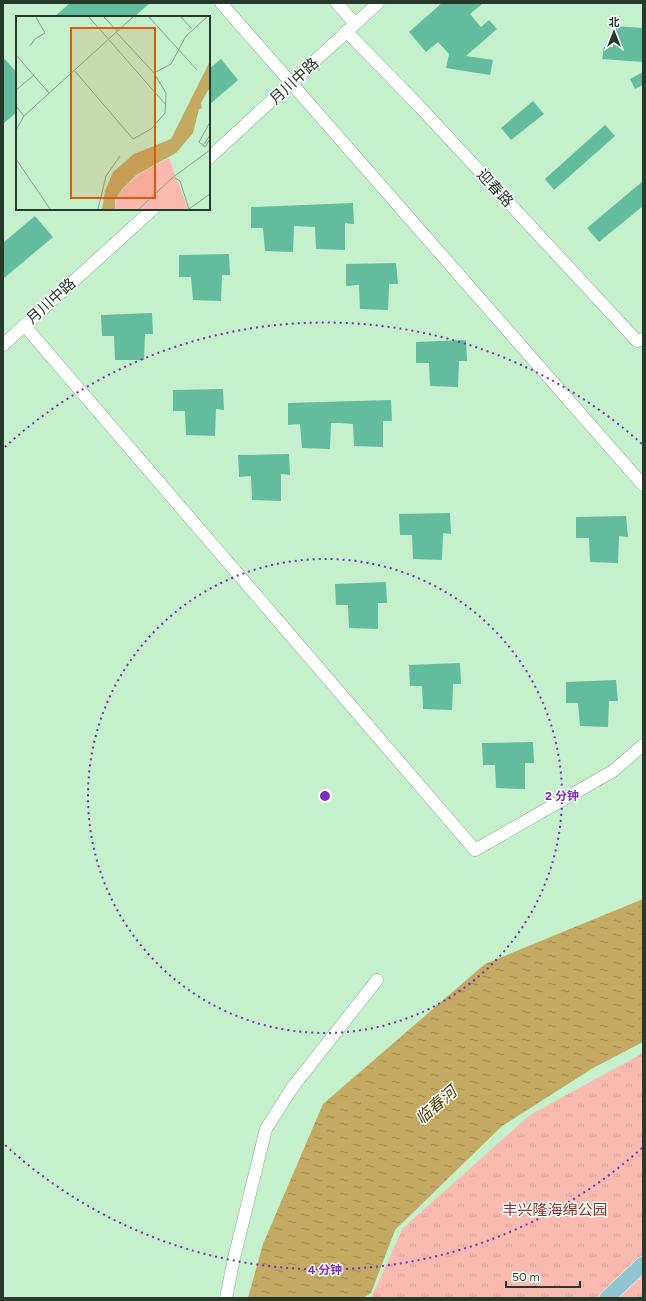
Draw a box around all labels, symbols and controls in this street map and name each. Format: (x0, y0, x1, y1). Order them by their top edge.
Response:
north arrow (594, 12, 634, 52)
inset map (16, 16, 210, 210)
text: 北 (609, 16, 620, 29)
street label: 月川中路 (266, 54, 322, 108)
street label: 迎春路 (473, 165, 517, 211)
street label: 月川中路 (23, 274, 79, 328)
centre of rings (318, 789, 332, 803)
text: 2 分钟 (545, 789, 579, 803)
water label: 临春河 (412, 1080, 463, 1128)
park label: 丰兴隆海绵公园 (502, 1201, 608, 1219)
text: 4 分钟 (308, 1263, 342, 1277)
scale bar (506, 1263, 580, 1289)
text: 50 m (512, 1270, 540, 1284)

